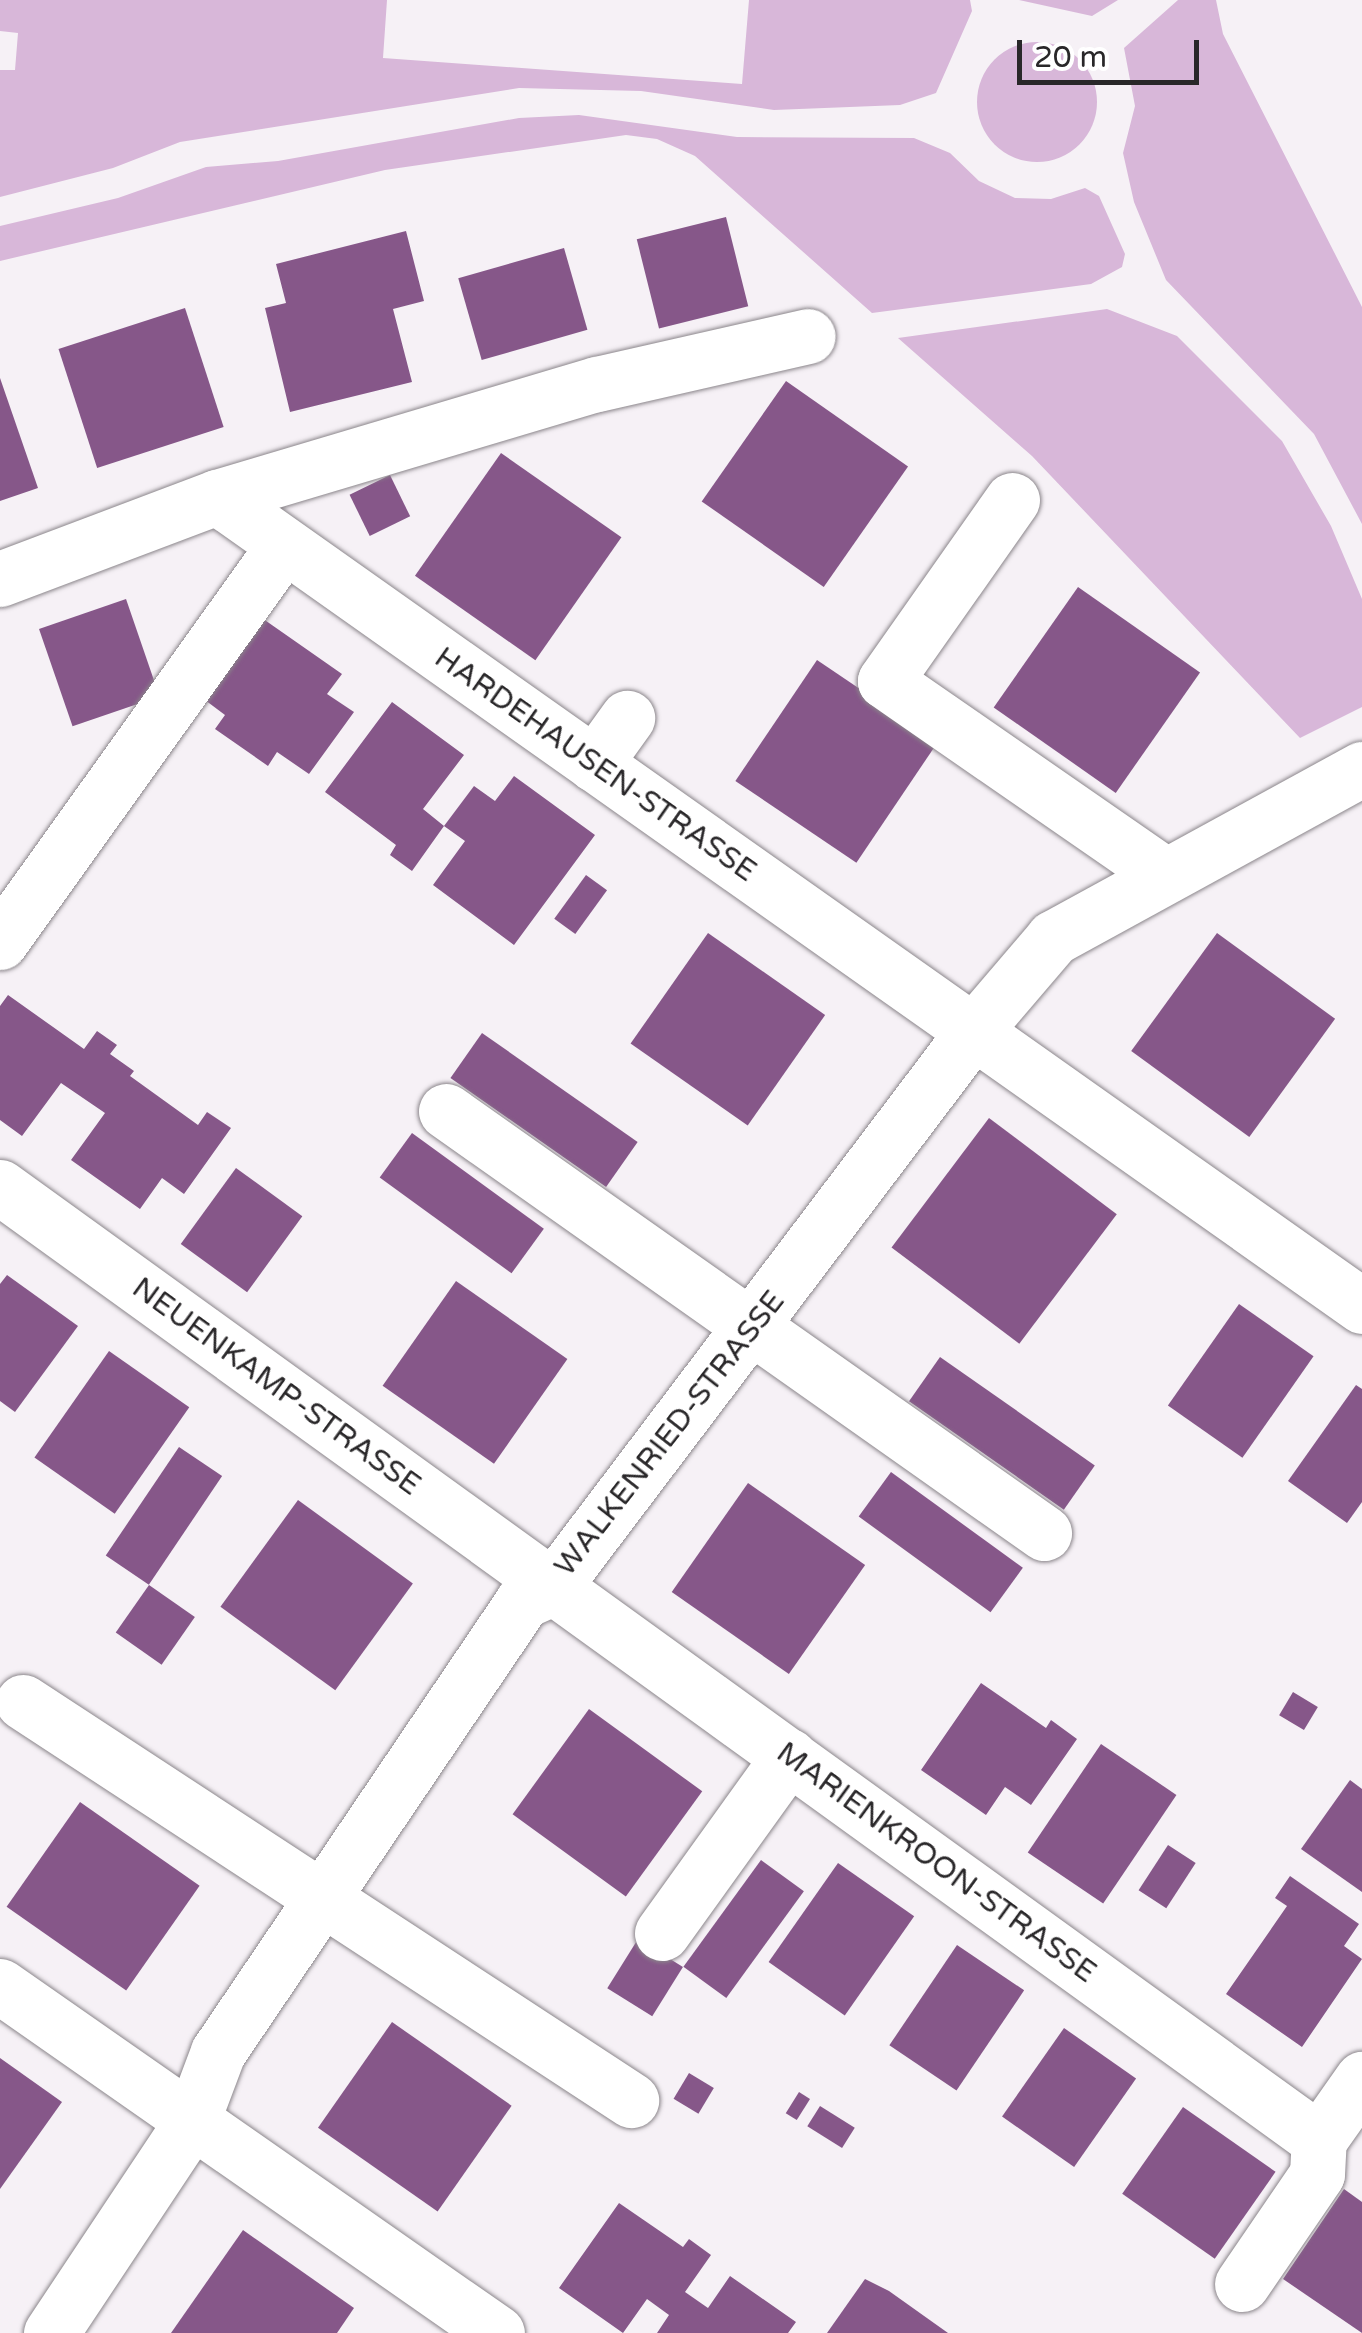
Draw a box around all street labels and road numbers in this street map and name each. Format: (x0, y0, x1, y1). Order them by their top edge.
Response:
street label: HARDEHAUSEN-STRASSE (427, 640, 763, 890)
street label: NEUENKAMP-STRASSE (125, 1270, 427, 1504)
street label: WALKENRIED-STRASSE (547, 1284, 793, 1584)
street label: MARIENKROON-STRASSE (769, 1735, 1103, 1991)

